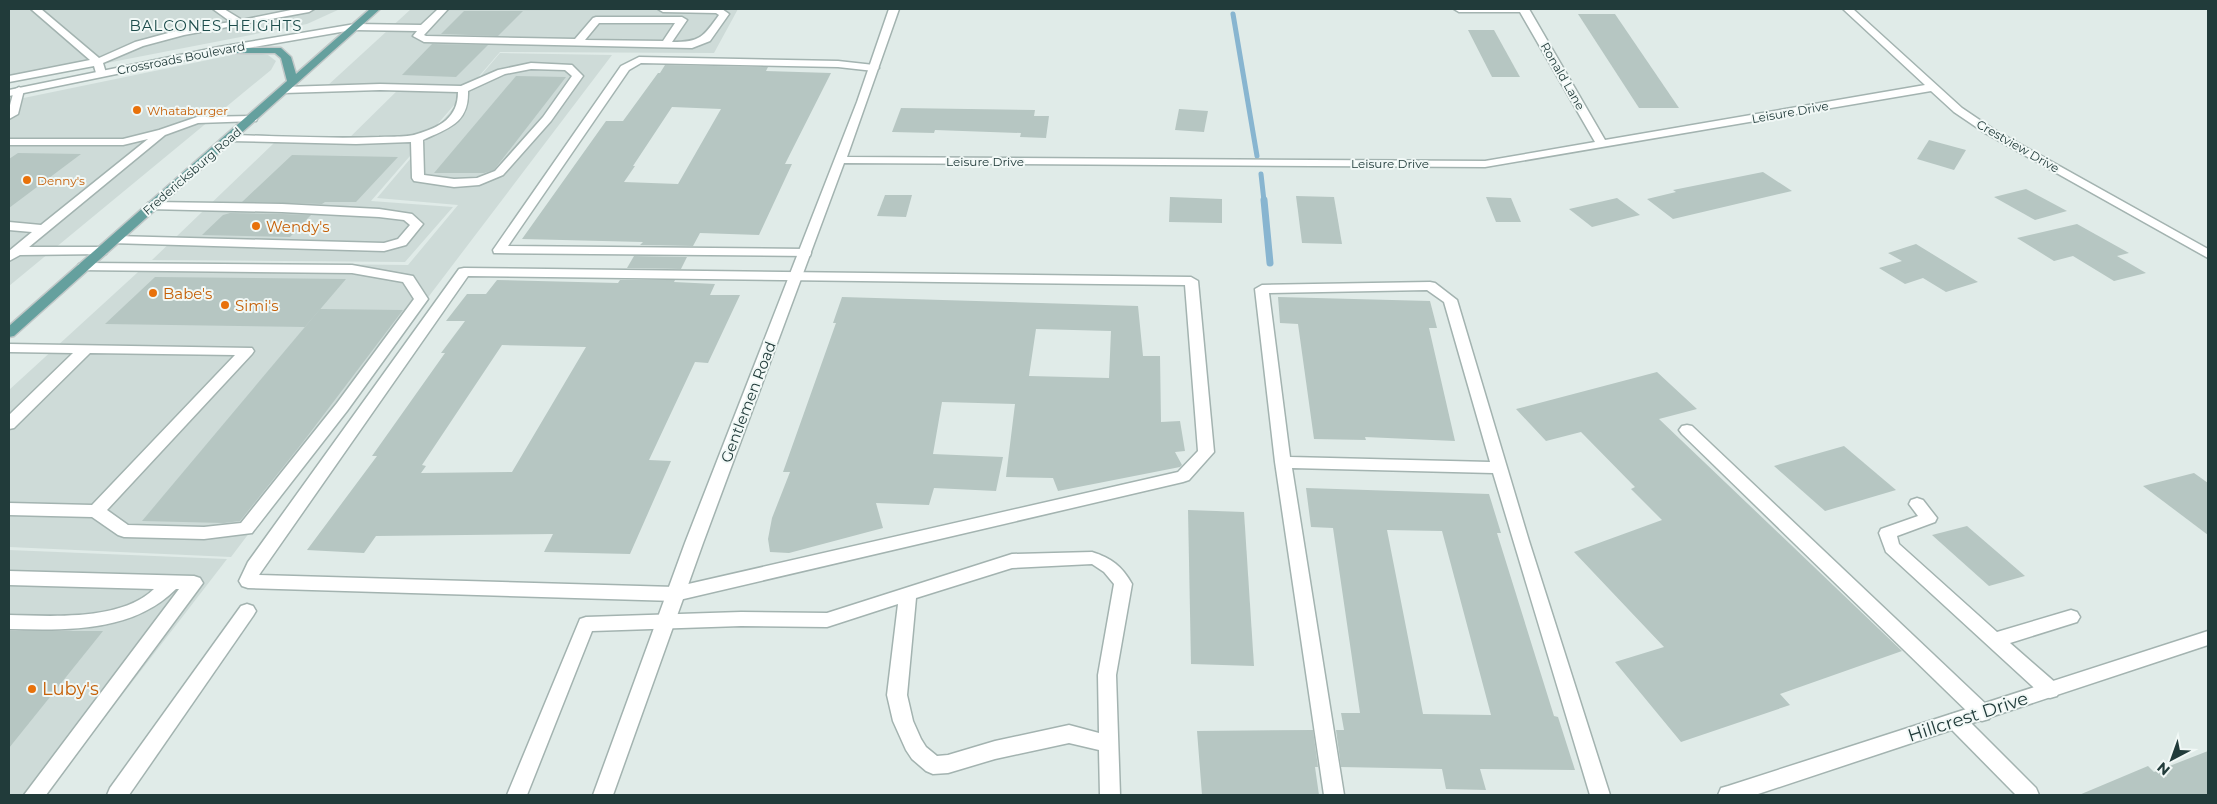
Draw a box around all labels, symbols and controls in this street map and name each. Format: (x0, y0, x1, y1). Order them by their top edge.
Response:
district label: BALCONES HEIGHTS (130, 16, 302, 35)
street label: Crossroads Boulevard (116, 38, 246, 78)
street label: Ronald Lane (1538, 40, 1588, 112)
street label: Leisure Drive (1750, 98, 1830, 126)
place label: Whataburger (147, 103, 228, 118)
marker: Whataburger (131, 104, 143, 116)
street label: Crestview Drive (1974, 116, 2062, 176)
street label: Fredericksburg Road (140, 124, 244, 218)
street label: Leisure Drive (946, 154, 1024, 169)
street label: Leisure Drive (1351, 156, 1429, 171)
place label: Denny's (37, 173, 85, 188)
marker: Denny's (21, 174, 33, 186)
place label: Wendy's (266, 217, 330, 236)
marker: Wendy's (250, 220, 262, 232)
place label: Babe's (163, 284, 212, 303)
marker: Babe's (147, 287, 159, 299)
place label: Simi's (235, 296, 279, 315)
marker: Simi's (219, 299, 231, 311)
street label: Gentlemen Road (716, 339, 780, 465)
place label: Luby's (42, 678, 99, 700)
marker: Luby's (26, 683, 38, 695)
street label: Hillcrest Drive (1905, 687, 2031, 747)
north arrow (2147, 734, 2197, 784)
text: N (2153, 758, 2174, 779)

